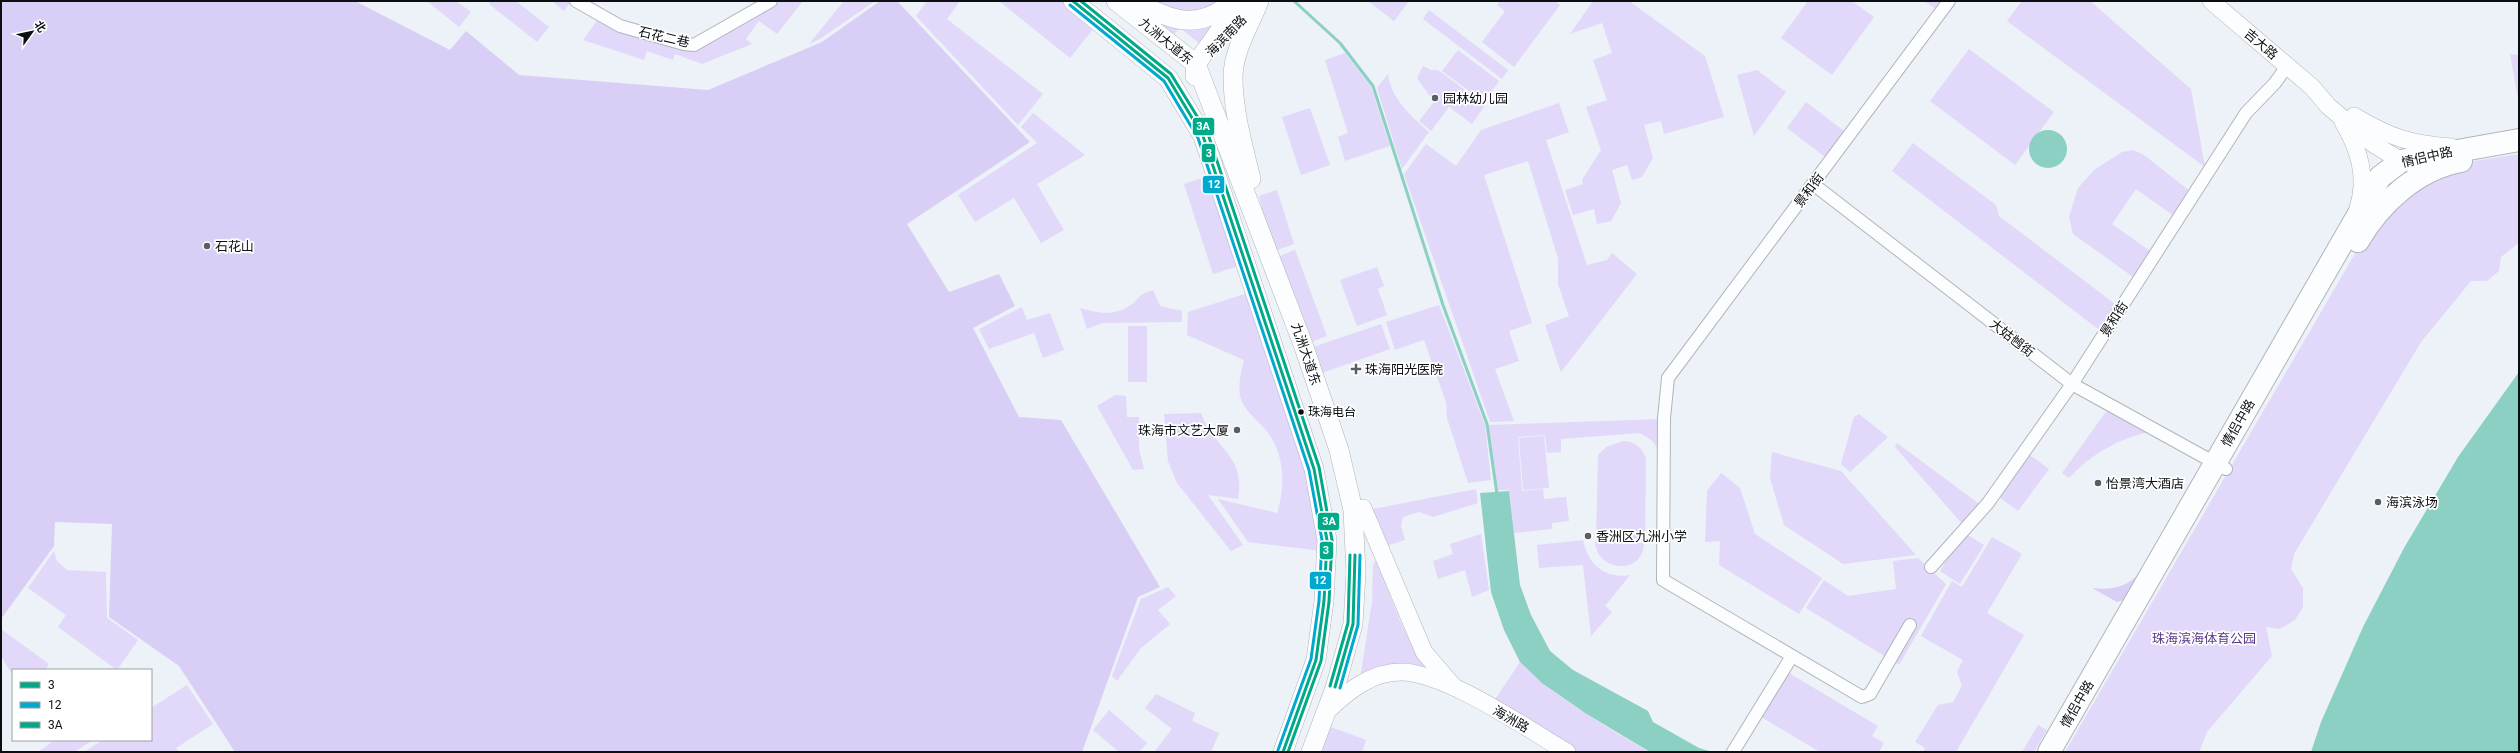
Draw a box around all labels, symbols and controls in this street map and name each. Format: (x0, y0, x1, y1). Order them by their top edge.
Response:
north arrow (12, 12, 52, 52)
street label: 海滨南路 (1203, 12, 1249, 60)
street label: 九洲大道东 (1136, 15, 1196, 67)
text: 北 (32, 19, 48, 35)
street label: 石花二巷 (637, 24, 691, 50)
street label: 吉大路 (2241, 26, 2281, 62)
place label: 园林幼儿园 (1443, 91, 1508, 106)
marker: 园林幼儿园 (1430, 93, 1440, 103)
line badge: 3A (1192, 117, 1215, 136)
text: 3A (1196, 120, 1210, 133)
line badge: 3 (1201, 143, 1216, 163)
street label: 情侣中路 (2400, 144, 2454, 170)
text: 3 (1206, 147, 1212, 160)
street label: 景和街 (1791, 170, 1827, 210)
line badge: 12 (1202, 175, 1225, 194)
text: 12 (1208, 178, 1220, 191)
place label: 石花山 (215, 239, 254, 254)
marker: 石花山 (202, 241, 212, 251)
street label: 景和街 (2097, 299, 2131, 339)
street label: 大姑乸街 (1987, 316, 2037, 360)
street label: 九洲大道东 (1288, 321, 1324, 387)
place label: 珠海阳光医院 (1365, 362, 1443, 377)
marker: 珠海阳光医院 (1350, 363, 1362, 375)
street label: 情侣中路 (2219, 397, 2257, 449)
place label: 珠海电台 (1308, 405, 1356, 419)
marker: 珠海电台 (1296, 407, 1306, 417)
place label: 珠海市文艺大厦 (1138, 423, 1229, 438)
marker: 珠海市文艺大厦 (1232, 425, 1242, 435)
place label: 怡景湾大酒店 (2106, 476, 2184, 491)
marker: 怡景湾大酒店 (2093, 478, 2103, 488)
place label: 海滨泳场 (2386, 495, 2438, 510)
marker: 海滨泳场 (2373, 497, 2383, 507)
line badge: 3A (1317, 512, 1340, 531)
text: 3A (1322, 515, 1336, 528)
place label: 香洲区九洲小学 (1596, 529, 1687, 544)
marker: 香洲区九洲小学 (1583, 531, 1593, 541)
line badge: 3 (1319, 541, 1334, 560)
text: 3 (1323, 544, 1329, 557)
line badge: 12 (1309, 571, 1332, 590)
text: 12 (1314, 574, 1326, 587)
park label: 珠海滨海体育公园 (2152, 631, 2256, 646)
legend (12, 669, 152, 741)
text: 3 (48, 678, 55, 692)
street label: 情侣中路 (2058, 678, 2096, 730)
text: 12 (48, 698, 62, 712)
street label: 海洲路 (1490, 703, 1532, 735)
text: 3A (48, 718, 63, 732)

